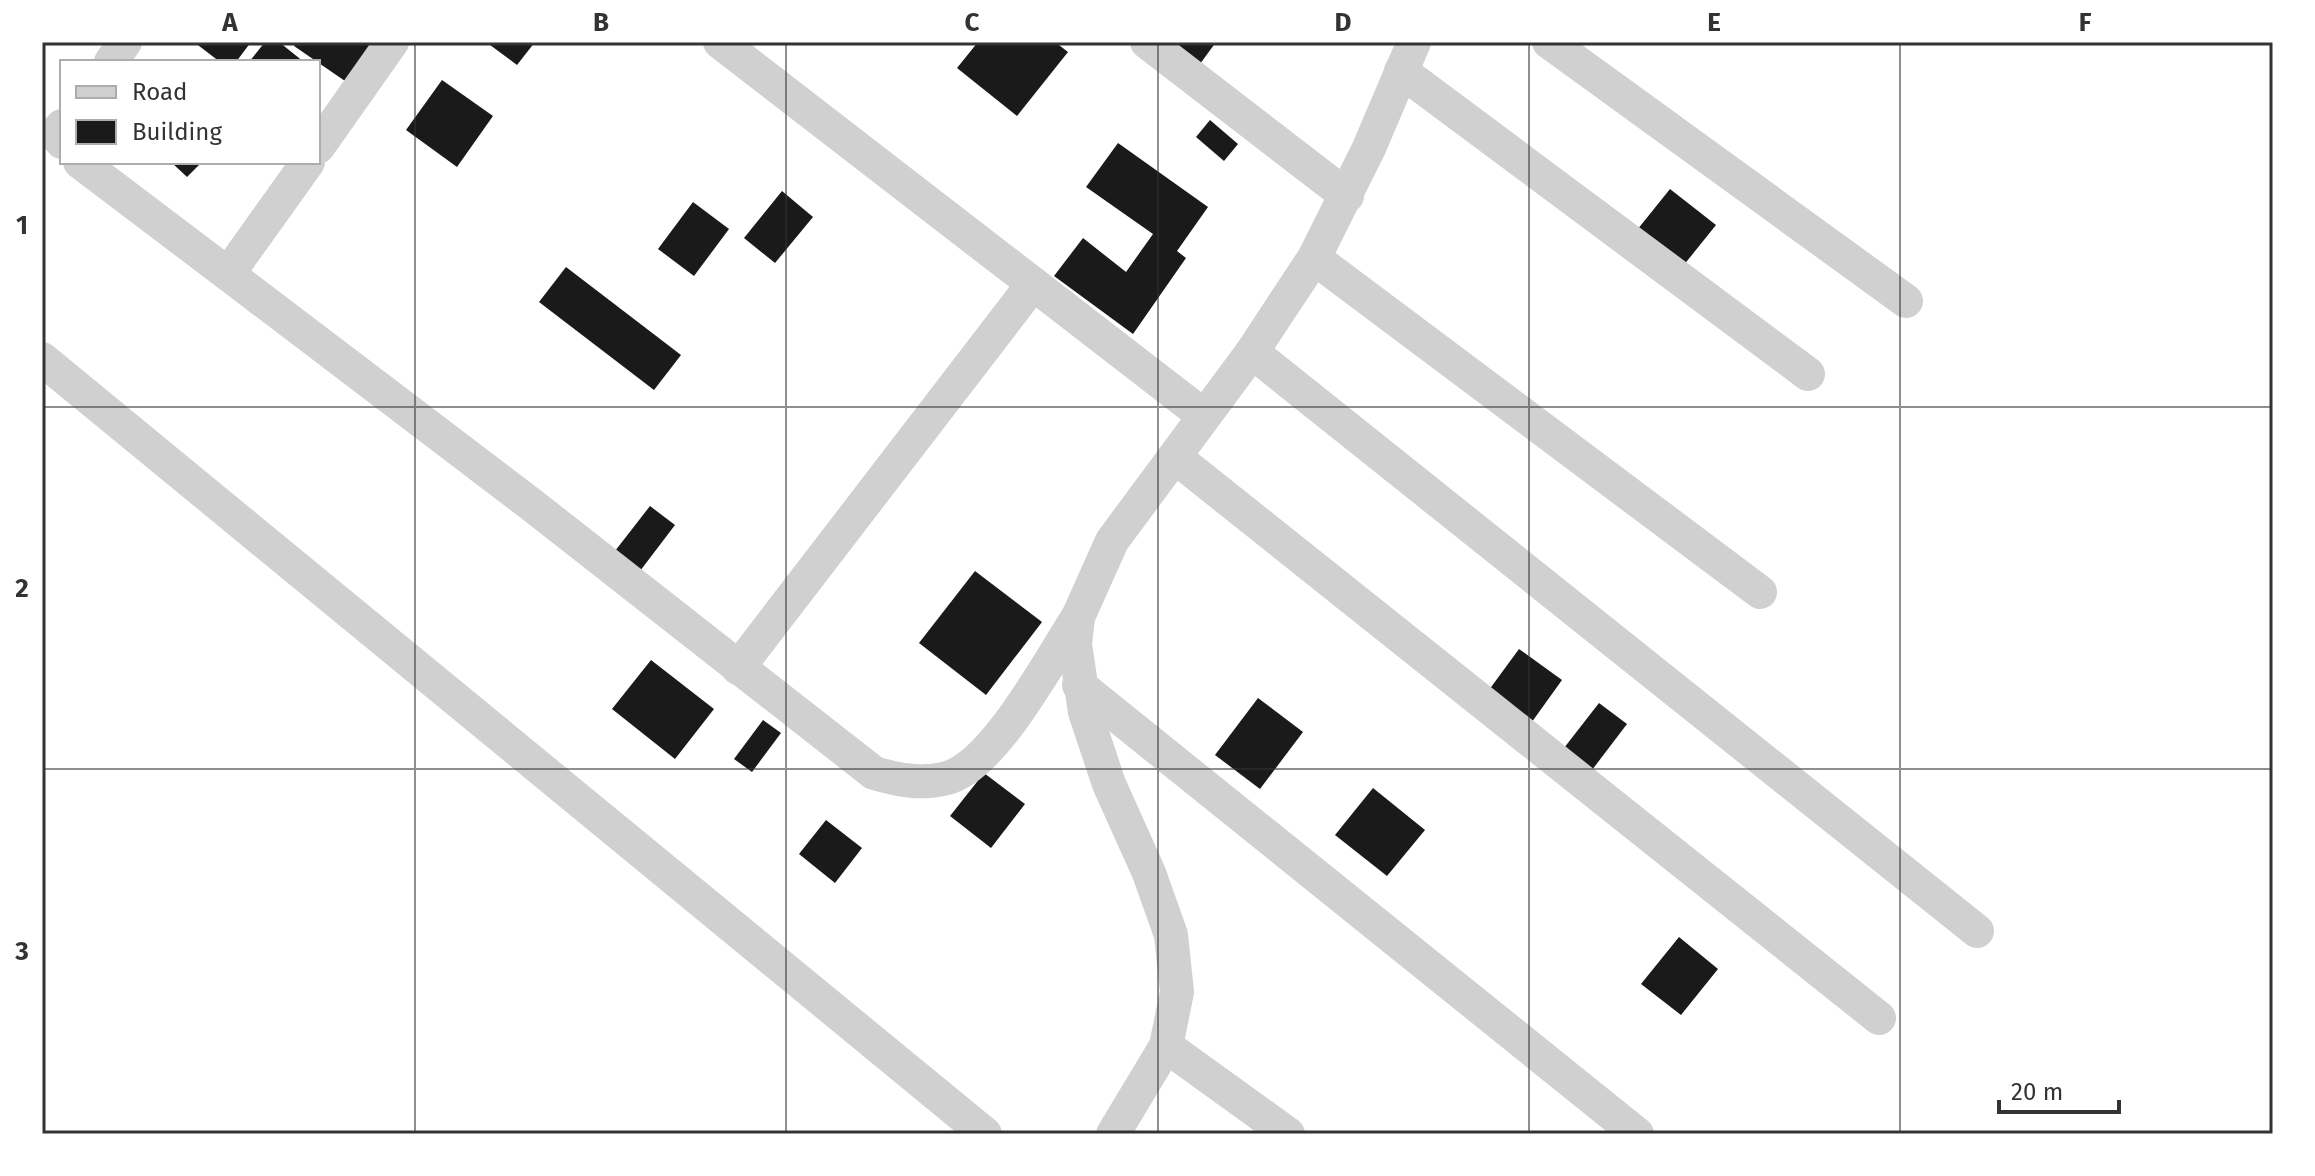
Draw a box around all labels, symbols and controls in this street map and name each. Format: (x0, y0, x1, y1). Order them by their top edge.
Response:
text: A (221, 7, 238, 38)
text: B (593, 7, 609, 38)
text: C (965, 7, 980, 38)
text: D (1335, 7, 1352, 38)
text: E (1707, 7, 1721, 38)
text: F (2079, 7, 2092, 38)
legend (60, 60, 320, 164)
text: Road (132, 78, 187, 106)
text: Building (132, 118, 222, 146)
text: 1 (16, 210, 28, 241)
text: 2 (15, 573, 29, 604)
text: 3 (14, 936, 29, 967)
scale bar (1999, 1064, 2119, 1114)
text: 20 m (2011, 1078, 2063, 1106)

